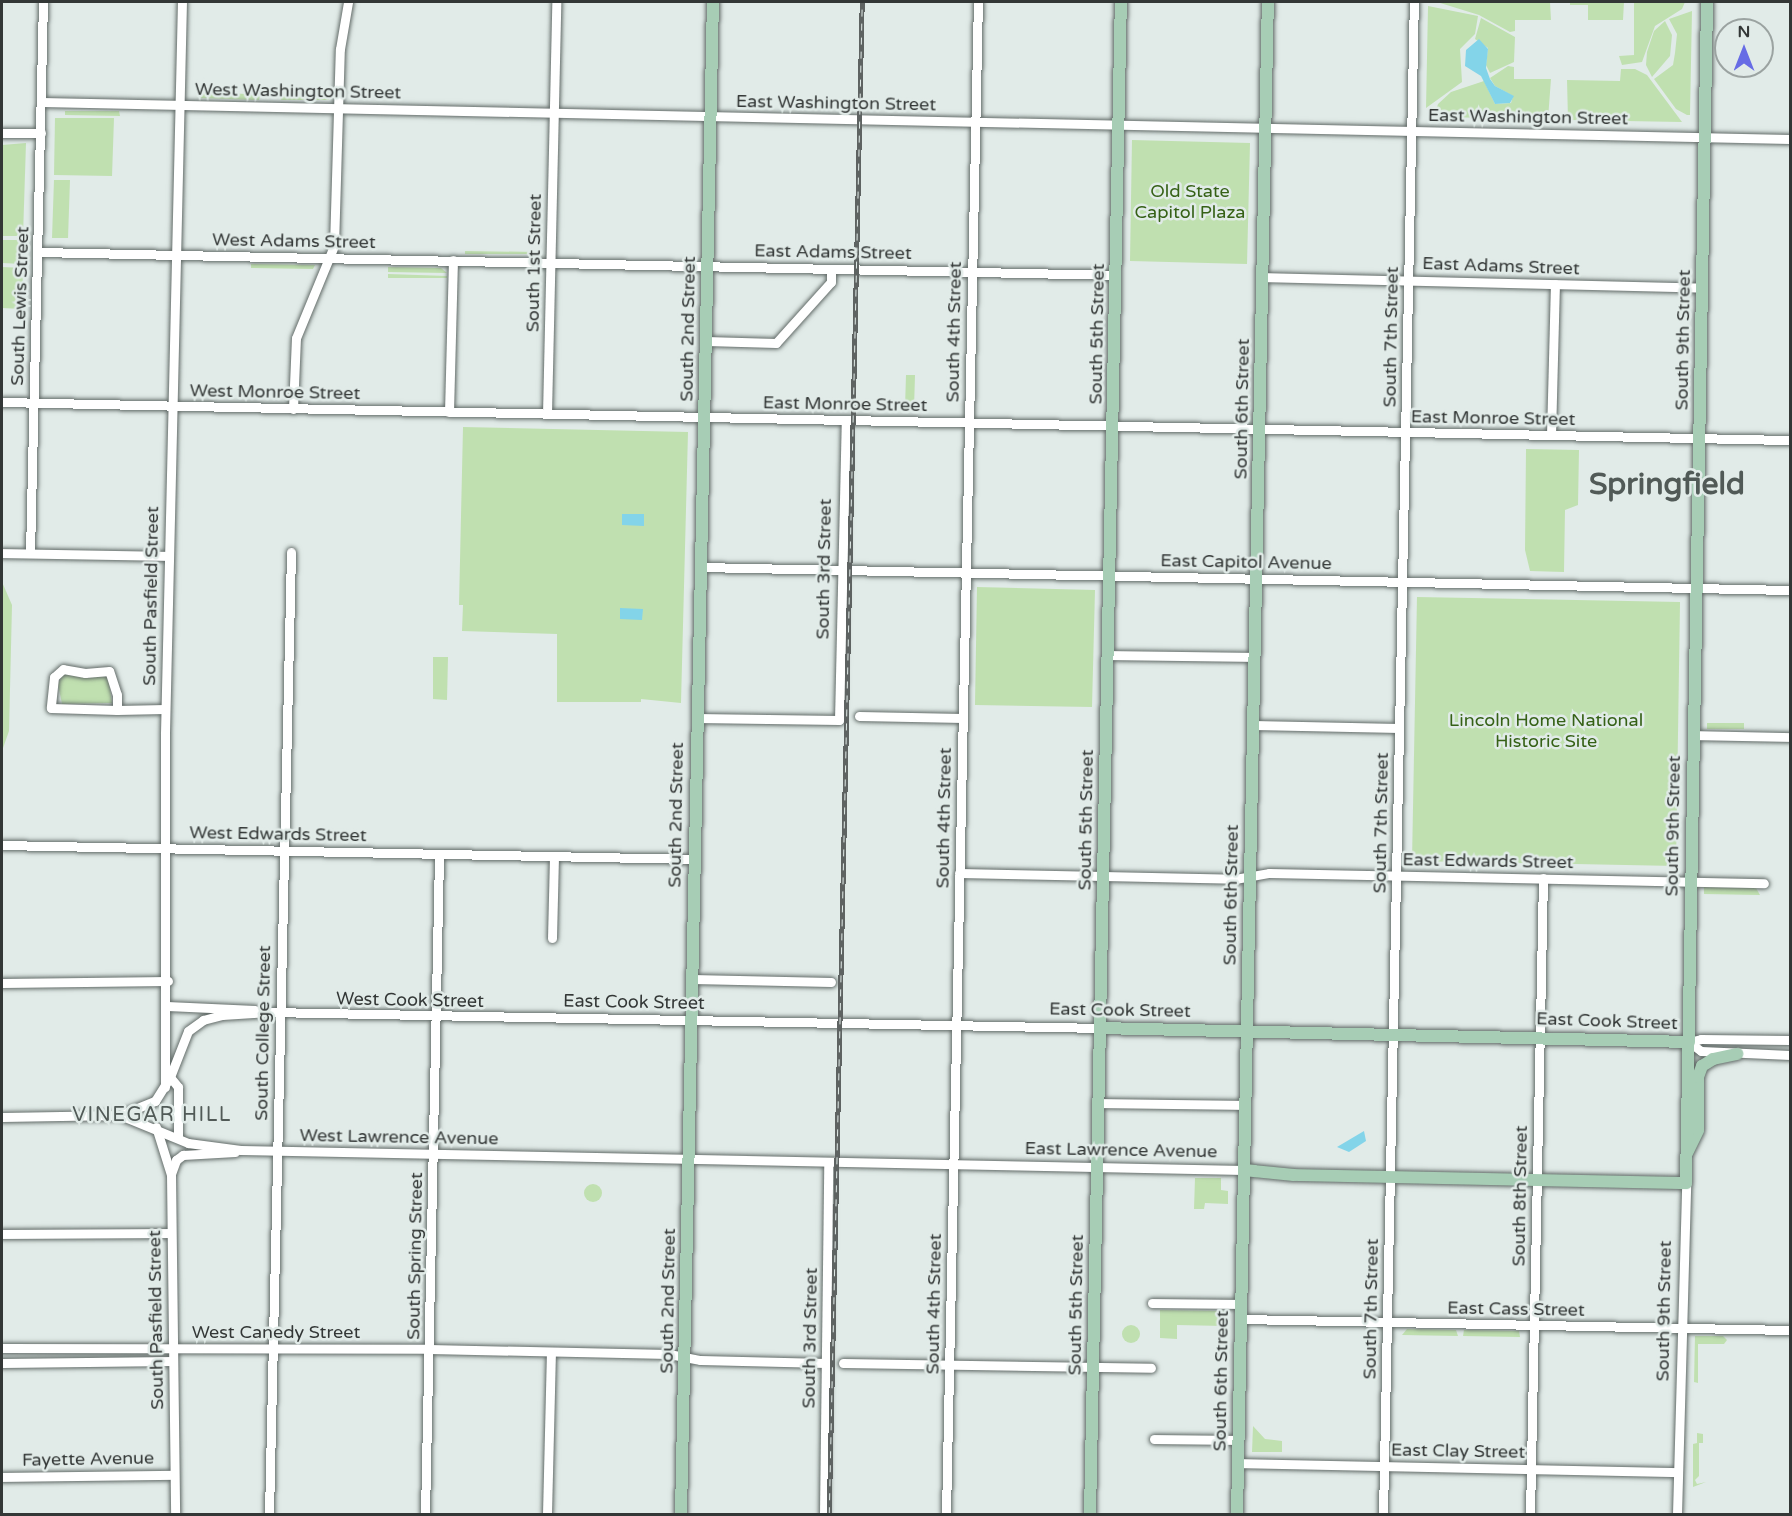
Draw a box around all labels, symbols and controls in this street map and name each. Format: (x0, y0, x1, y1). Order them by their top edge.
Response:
north arrow (1714, 18, 1774, 78)
text: N (1738, 22, 1750, 42)
street label: West Washington Street (195, 78, 401, 104)
street label: East Washington Street (736, 90, 936, 116)
street label: East Washington Street (1428, 104, 1628, 130)
park label: Old State Capitol Plaza (1135, 181, 1245, 224)
street label: South 1st Street (522, 194, 546, 332)
street label: South Lewis Street (6, 226, 34, 386)
street label: West Adams Street (212, 229, 376, 253)
street label: East Adams Street (754, 240, 912, 264)
street label: East Adams Street (1422, 252, 1580, 280)
street label: South 2nd Street (676, 256, 700, 402)
street label: South 4th Street (942, 261, 966, 403)
street label: South 5th Street (1085, 263, 1109, 405)
street label: South 7th Street (1379, 266, 1403, 408)
street label: South 9th Street (1671, 269, 1695, 411)
street label: South 6th Street (1230, 338, 1254, 480)
street label: West Monroe Street (190, 380, 360, 404)
street label: East Monroe Street (763, 392, 927, 416)
street label: East Monroe Street (1411, 406, 1575, 430)
district label: Springfield (1589, 467, 1745, 503)
street label: South 3rd Street (812, 498, 836, 640)
street label: South Pasfield Street (139, 506, 163, 686)
street label: East Capitol Avenue (1160, 550, 1332, 574)
park label: Lincoln Home National Historic Site (1449, 710, 1643, 752)
street label: South 2nd Street (664, 742, 688, 888)
street label: South 4th Street (932, 747, 956, 889)
street label: South 5th Street (1074, 749, 1098, 891)
street label: South 7th Street (1369, 752, 1393, 894)
street label: South 9th Street (1661, 755, 1685, 897)
street label: West Edwards Street (189, 822, 367, 846)
street label: South 6th Street (1219, 824, 1243, 966)
street label: East Edwards Street (1402, 849, 1574, 873)
street label: South College Street (251, 945, 275, 1121)
street label: West Cook Street (336, 988, 484, 1012)
street label: East Cook Street (563, 990, 705, 1014)
street label: East Cook Street (1049, 998, 1191, 1022)
street label: East Cook Street (1536, 1008, 1678, 1034)
district label: VINEGAR HILL (72, 1103, 232, 1127)
street label: West Lawrence Avenue (299, 1124, 499, 1150)
street label: South 8th Street (1508, 1125, 1532, 1267)
street label: East Lawrence Avenue (1024, 1138, 1218, 1162)
street label: South Spring Street (403, 1172, 427, 1340)
street label: South 2nd Street (656, 1228, 680, 1374)
street label: South Pasfield Street (144, 1230, 168, 1410)
street label: South 4th Street (922, 1233, 946, 1375)
street label: South 5th Street (1064, 1234, 1088, 1376)
street label: South 7th Street (1359, 1238, 1383, 1380)
street label: South 9th Street (1652, 1240, 1676, 1382)
street label: South 3rd Street (798, 1267, 822, 1409)
street label: East Cass Street (1447, 1297, 1585, 1321)
street label: South 6th Street (1209, 1310, 1233, 1452)
street label: West Canedy Street (192, 1321, 360, 1343)
street label: East Clay Street (1391, 1439, 1525, 1463)
street label: Fayette Avenue (22, 1447, 154, 1471)

